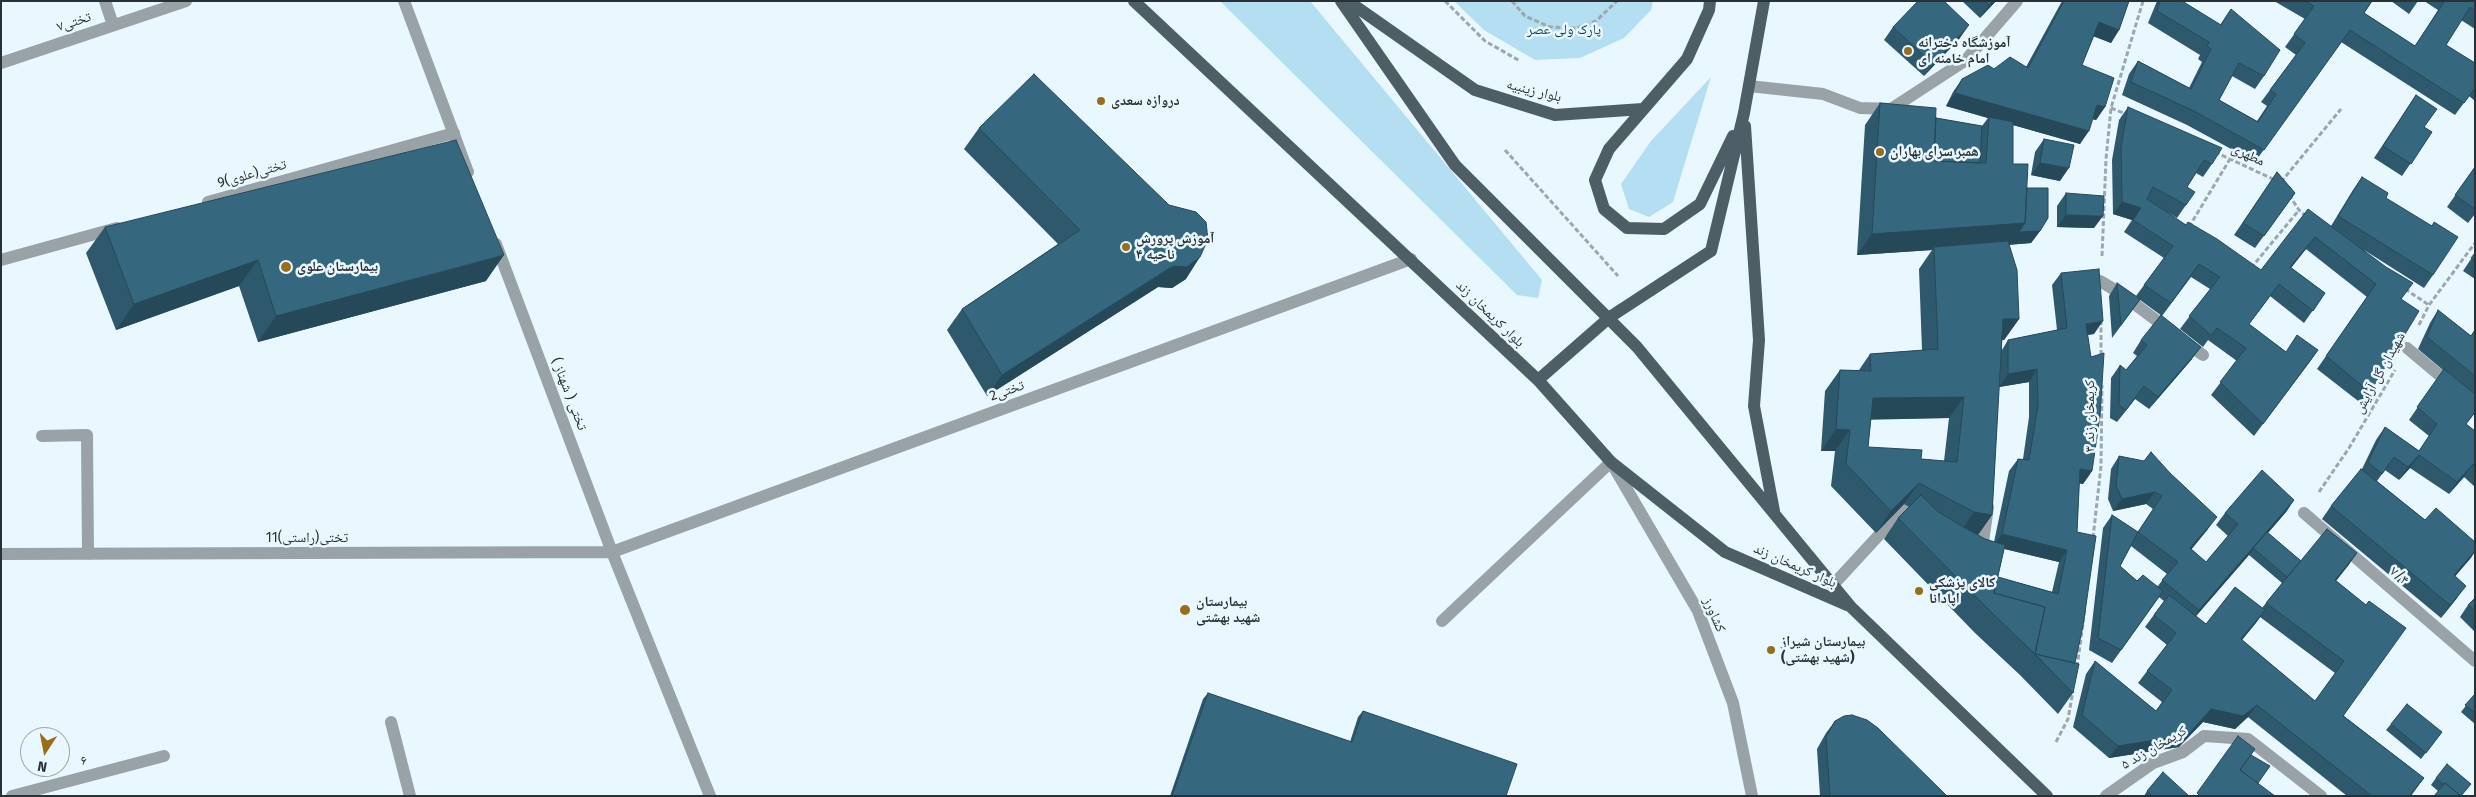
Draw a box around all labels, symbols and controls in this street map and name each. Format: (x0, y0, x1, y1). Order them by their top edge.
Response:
street label: تختی۷ (55, 9, 93, 35)
park label: پارک ولی عصر (1527, 22, 1601, 38)
place label: آموزشگاه دخترانه امام خامنه ای (1918, 35, 2010, 68)
marker: آموزشگاه دخترانه امام خامنه ای (1902, 45, 1914, 57)
street label: بلوار زینبیه (1505, 76, 1563, 106)
place label: دروازه سعدی (1111, 93, 1180, 109)
marker: دروازه سعدی (1095, 95, 1107, 107)
street label: مطهری (2229, 140, 2267, 170)
place label: همبر سرای بهاران (1890, 144, 1979, 160)
marker: همبر سرای بهاران (1874, 146, 1886, 158)
street label: 9تختی(علوی) (216, 156, 288, 192)
place label: آموزش پرورش ناحیه ۴ (1136, 231, 1214, 264)
marker: آموزش پرورش ناحیه ۴ (1120, 241, 1132, 253)
place label: بیمارستان علوی (297, 259, 378, 275)
marker: بیمارستان علوی (279, 260, 293, 274)
street label: بلوار کریمخان زند (1452, 277, 1528, 351)
street label: شهیدان گل آرایش (2351, 329, 2409, 417)
street label: تختی ( شهناز ) (547, 355, 591, 433)
street label: 2تختی (987, 377, 1027, 405)
street label: کریمخان زند ۳ (2082, 380, 2098, 452)
street label: 11تختی(راستی) (266, 530, 348, 546)
street label: بلوار کریمخان زند (1751, 540, 1839, 592)
street label: ۷/۴ (2386, 563, 2412, 589)
place label: کالای پزشکی اپادانا (1929, 575, 1995, 608)
marker: کالای پزشکی اپادانا (1913, 585, 1925, 597)
place label: بیمارستان شهید بهشتی (1196, 594, 1260, 626)
street label: کشاورز (1699, 595, 1729, 635)
marker: بیمارستان شهید بهشتی (1178, 603, 1192, 617)
place label: بیمارستان شیراز (شهید بهشتی) (1781, 634, 1865, 666)
marker: بیمارستان شیراز (شهید بهشتی) (1765, 644, 1777, 656)
street label: کریمخان زند ۵ (2118, 723, 2190, 773)
north arrow (20, 727, 70, 777)
street label: ۶ (79, 752, 89, 770)
text: N (36, 757, 48, 775)

